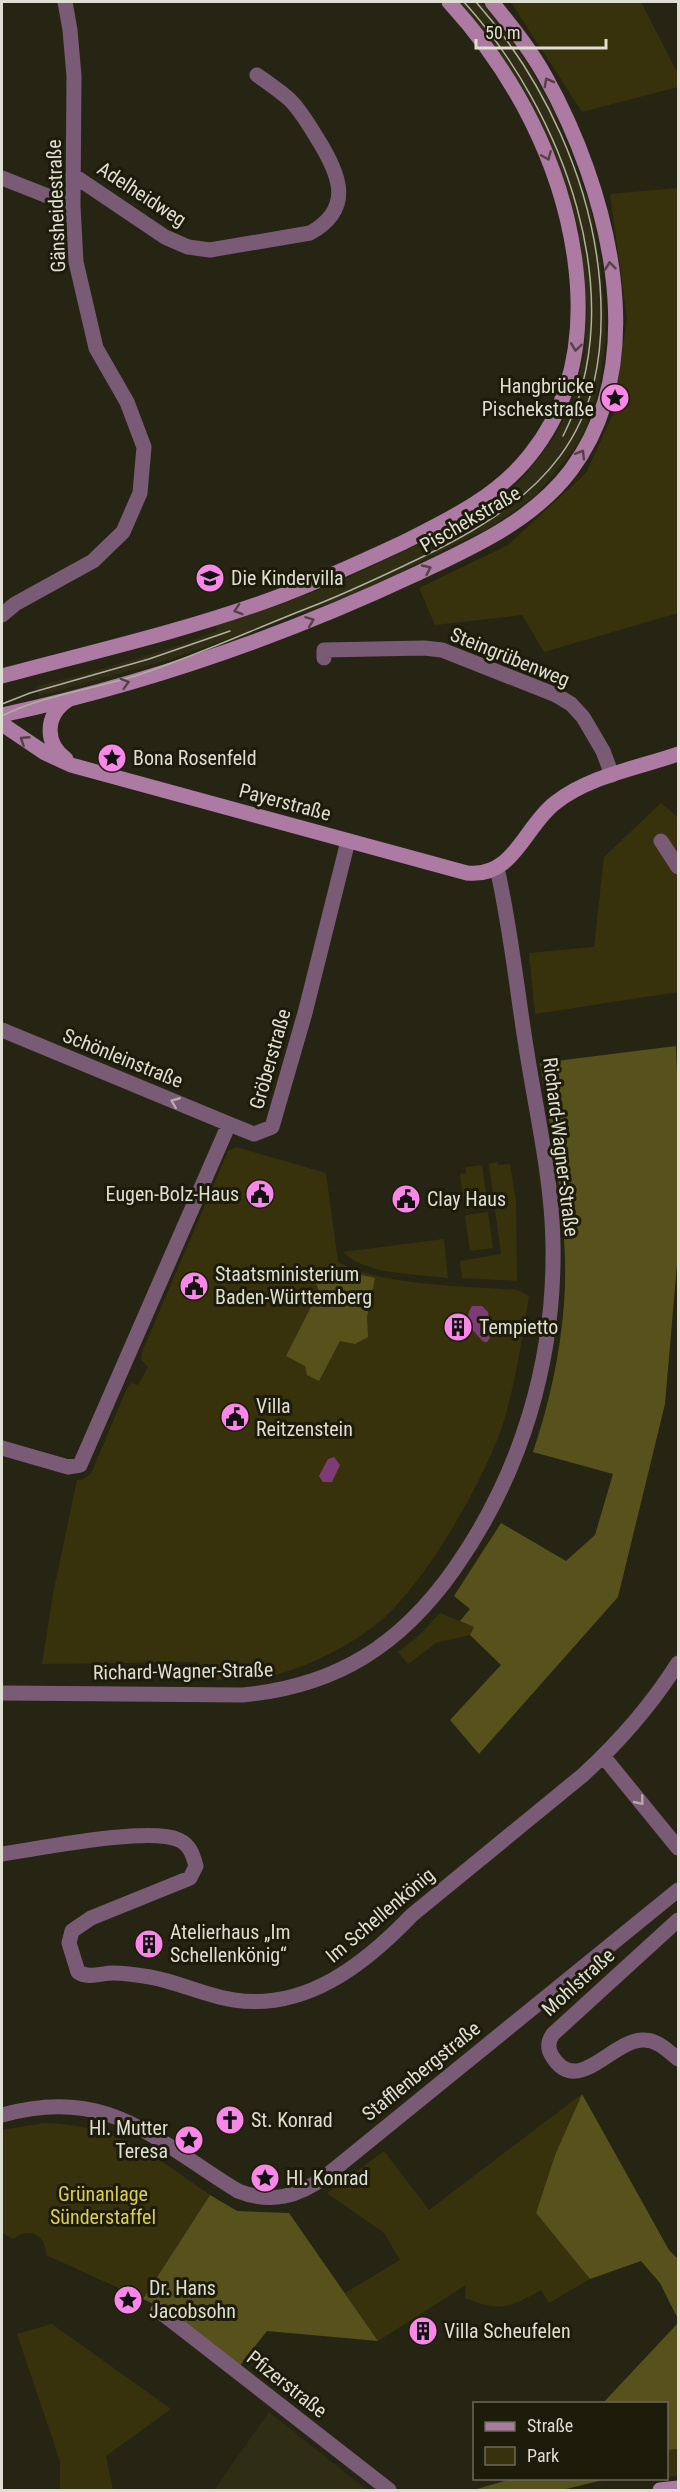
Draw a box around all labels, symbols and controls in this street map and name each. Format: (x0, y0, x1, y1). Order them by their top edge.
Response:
scale bar (476, 12, 606, 50)
text: 50 m (485, 22, 520, 43)
one-way arrow (544, 78, 555, 88)
street label: Gänsheidestraße (42, 139, 70, 273)
one-way arrow (540, 150, 552, 161)
street label: Adelheidweg (93, 156, 191, 232)
one-way arrow (604, 261, 617, 270)
one-way arrow (571, 343, 583, 352)
place label: Hangbrücke Pischekstraße (482, 374, 594, 421)
place icon: Hangbrücke Pischekstraße (599, 382, 631, 414)
one-way arrow (573, 450, 585, 460)
street label: Pischekstraße (415, 481, 525, 557)
school or university icon: Die Kindervilla (194, 562, 226, 594)
one-way arrow (421, 564, 432, 576)
place label: Die Kindervilla (231, 566, 344, 590)
one-way arrow (233, 603, 244, 615)
one-way arrow (304, 616, 315, 628)
street label: Steingrübenweg (447, 622, 573, 692)
one-way arrow (119, 678, 130, 690)
one-way arrow (20, 737, 31, 748)
place icon: Bona Rosenfeld (96, 742, 128, 774)
place label: Bona Rosenfeld (133, 746, 257, 770)
street label: Payerstraße (236, 778, 334, 826)
street label: Gröberstraße (244, 1006, 296, 1112)
street label: Schönleinstraße (59, 1023, 187, 1093)
street label: Richard-Wagner-Straße (538, 1056, 584, 1238)
one-way arrow (170, 1097, 181, 1109)
public building icon: Eugen-Bolz-Haus (244, 1178, 276, 1210)
place label: Eugen-Bolz-Haus (106, 1182, 239, 1206)
public building icon: Clay Haus (390, 1183, 422, 1215)
place label: Clay Haus (427, 1187, 506, 1211)
place label: Staatsministerium Baden-Württemberg (215, 1262, 372, 1309)
public building icon: Staatsministerium Baden-Württemberg (178, 1270, 210, 1302)
building icon: Tempietto (442, 1311, 474, 1343)
place label: Tempietto (479, 1315, 558, 1339)
place label: Villa Reitzenstein (256, 1394, 353, 1441)
public building icon: Villa Reitzenstein (219, 1401, 251, 1433)
street label: Richard-Wagner-Straße (93, 1657, 273, 1685)
one-way arrow (633, 1795, 644, 1806)
street label: Im Schellenkönig (321, 1863, 439, 1967)
place label: Atelierhaus „Im Schellenkönig“ (170, 1920, 291, 1967)
building icon: Atelierhaus „Im Schellenkönig“ (133, 1928, 165, 1960)
street label: Mohlstraße (537, 1943, 619, 2021)
street label: Stafflenbergstraße (357, 2016, 485, 2126)
church icon: St. Konrad (214, 2104, 246, 2136)
place label: St. Konrad (251, 2108, 333, 2132)
place label: Hl. Mutter Teresa (89, 2116, 168, 2163)
place icon: Hl. Mutter Teresa (173, 2124, 205, 2156)
place icon: Hl. Konrad (249, 2162, 281, 2194)
place label: Hl. Konrad (286, 2166, 368, 2190)
park label: Grünanlage Sünderstaffel (50, 2182, 156, 2229)
place label: Dr. Hans Jacobsohn (149, 2276, 236, 2323)
place icon: Dr. Hans Jacobsohn (112, 2284, 144, 2316)
building icon: Villa Scheufelen (407, 2315, 439, 2347)
place label: Villa Scheufelen (444, 2319, 571, 2343)
street label: Pfizerstraße (242, 2345, 332, 2423)
legend (473, 2402, 668, 2480)
text: Straße (527, 2415, 573, 2436)
text: Park (527, 2445, 559, 2466)

